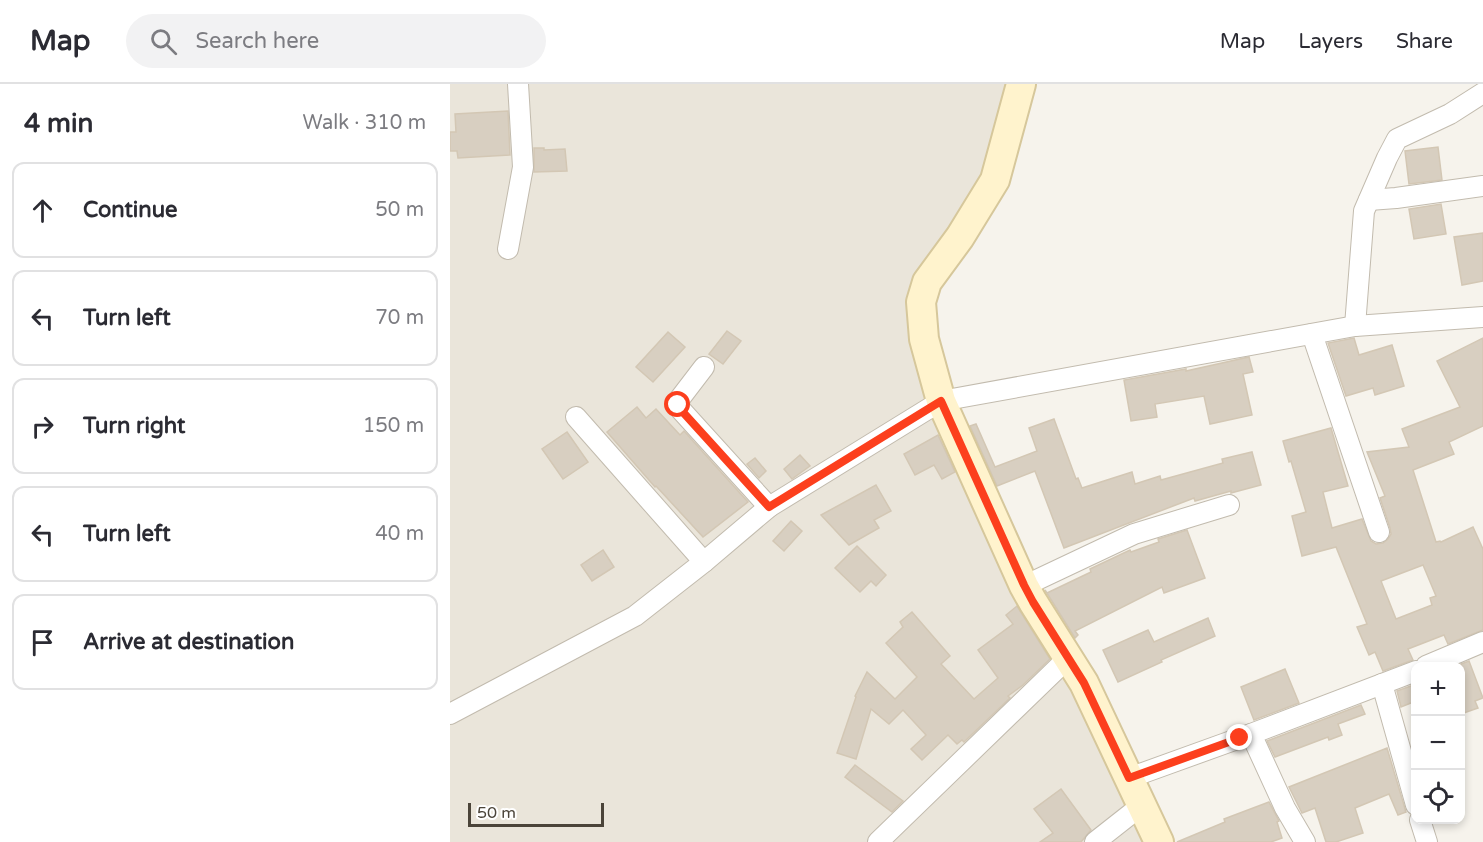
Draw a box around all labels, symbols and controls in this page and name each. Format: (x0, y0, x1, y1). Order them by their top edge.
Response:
search box (126, 14, 546, 68)
text: Map (30, 24, 90, 58)
icon: search (147, 25, 180, 58)
text: Search here (195, 28, 319, 54)
text: Map (1220, 29, 1265, 54)
text: Layers (1298, 29, 1363, 54)
text: Share (1396, 29, 1453, 54)
text: 4 min (24, 108, 93, 139)
text: Walk · 310 m (303, 111, 426, 135)
icon: ahead (26, 194, 59, 227)
text: Continue (83, 197, 178, 223)
text: 50 m (375, 198, 424, 222)
icon: left (26, 302, 59, 335)
text: Turn left (83, 305, 171, 331)
text: 70 m (375, 306, 424, 330)
route start (664, 391, 690, 417)
icon: right (26, 410, 59, 443)
text: Turn right (83, 413, 185, 439)
text: 150 m (363, 414, 424, 438)
icon: left (26, 518, 59, 551)
text: Turn left (83, 521, 171, 547)
text: 40 m (375, 522, 424, 546)
icon: arrive (26, 626, 59, 659)
text: Arrive at destination (83, 629, 294, 655)
map controls (1411, 662, 1465, 824)
button: + (1411, 662, 1465, 716)
button: − (1411, 716, 1465, 770)
route end (1226, 724, 1252, 750)
button: locate (1411, 770, 1465, 824)
scale bar (468, 800, 604, 828)
text: 50 m (477, 803, 516, 823)

